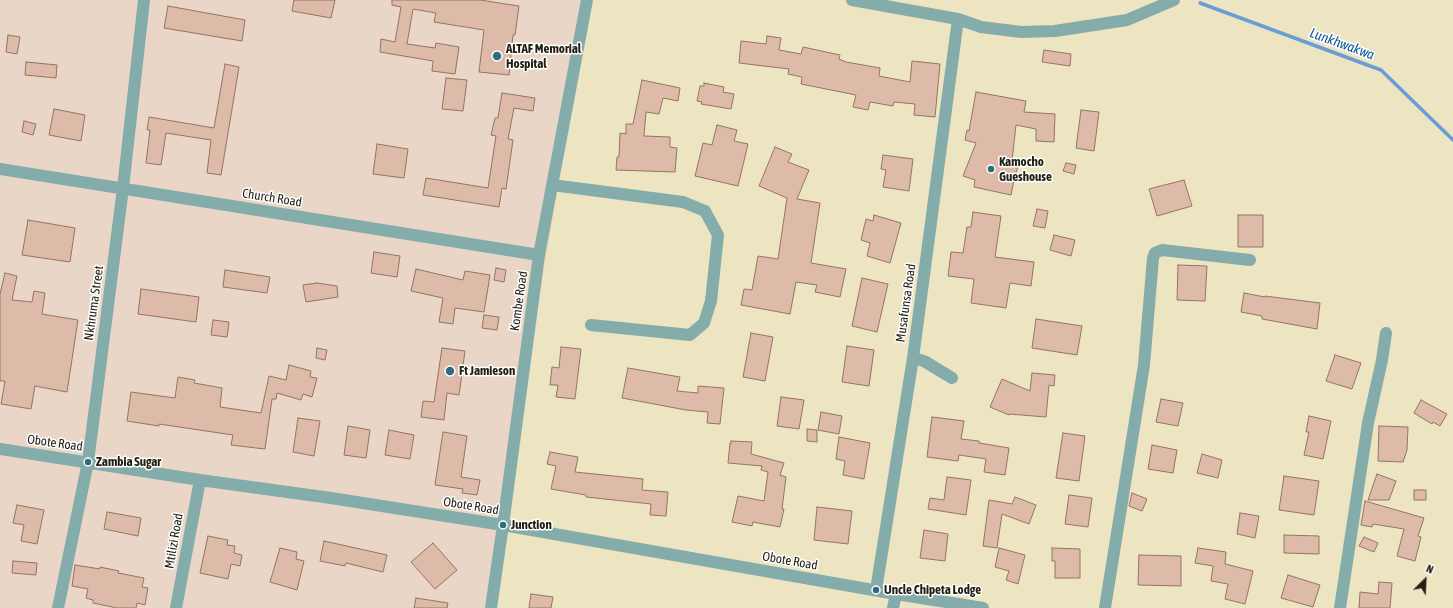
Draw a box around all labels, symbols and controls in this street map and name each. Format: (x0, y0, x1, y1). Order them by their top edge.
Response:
water label: Lunkhwakwa (1307, 25, 1377, 63)
place label: ALTAF Memorial Hospital (506, 41, 581, 72)
marker: ALTAF Memorial Hospital (491, 50, 503, 62)
place label: Kamocho Gueshouse (999, 154, 1052, 185)
marker: Kamocho Gueshouse (986, 164, 996, 174)
street label: Church Road (241, 186, 303, 210)
street label: Musafunsa Road (893, 263, 919, 343)
street label: Nkhruma Street (81, 265, 107, 341)
street label: Kombe Road (507, 270, 531, 332)
place label: Ft Jamieson (459, 363, 515, 379)
marker: Ft Jamieson (444, 365, 456, 377)
street label: Obote Road (26, 431, 84, 455)
place label: Zambia Sugar (96, 454, 161, 470)
marker: Zambia Sugar (83, 457, 93, 467)
street label: Obote Road (442, 494, 500, 518)
street label: Mtilizi Road (161, 512, 187, 570)
place label: Junction (511, 517, 552, 533)
marker: Junction (498, 520, 508, 530)
street label: Obote Road (761, 548, 819, 574)
north arrow (1405, 560, 1445, 600)
text: N (1424, 562, 1435, 576)
place label: Uncle Chipeta Lodge (884, 582, 981, 598)
marker: Uncle Chipeta Lodge (871, 585, 881, 595)

